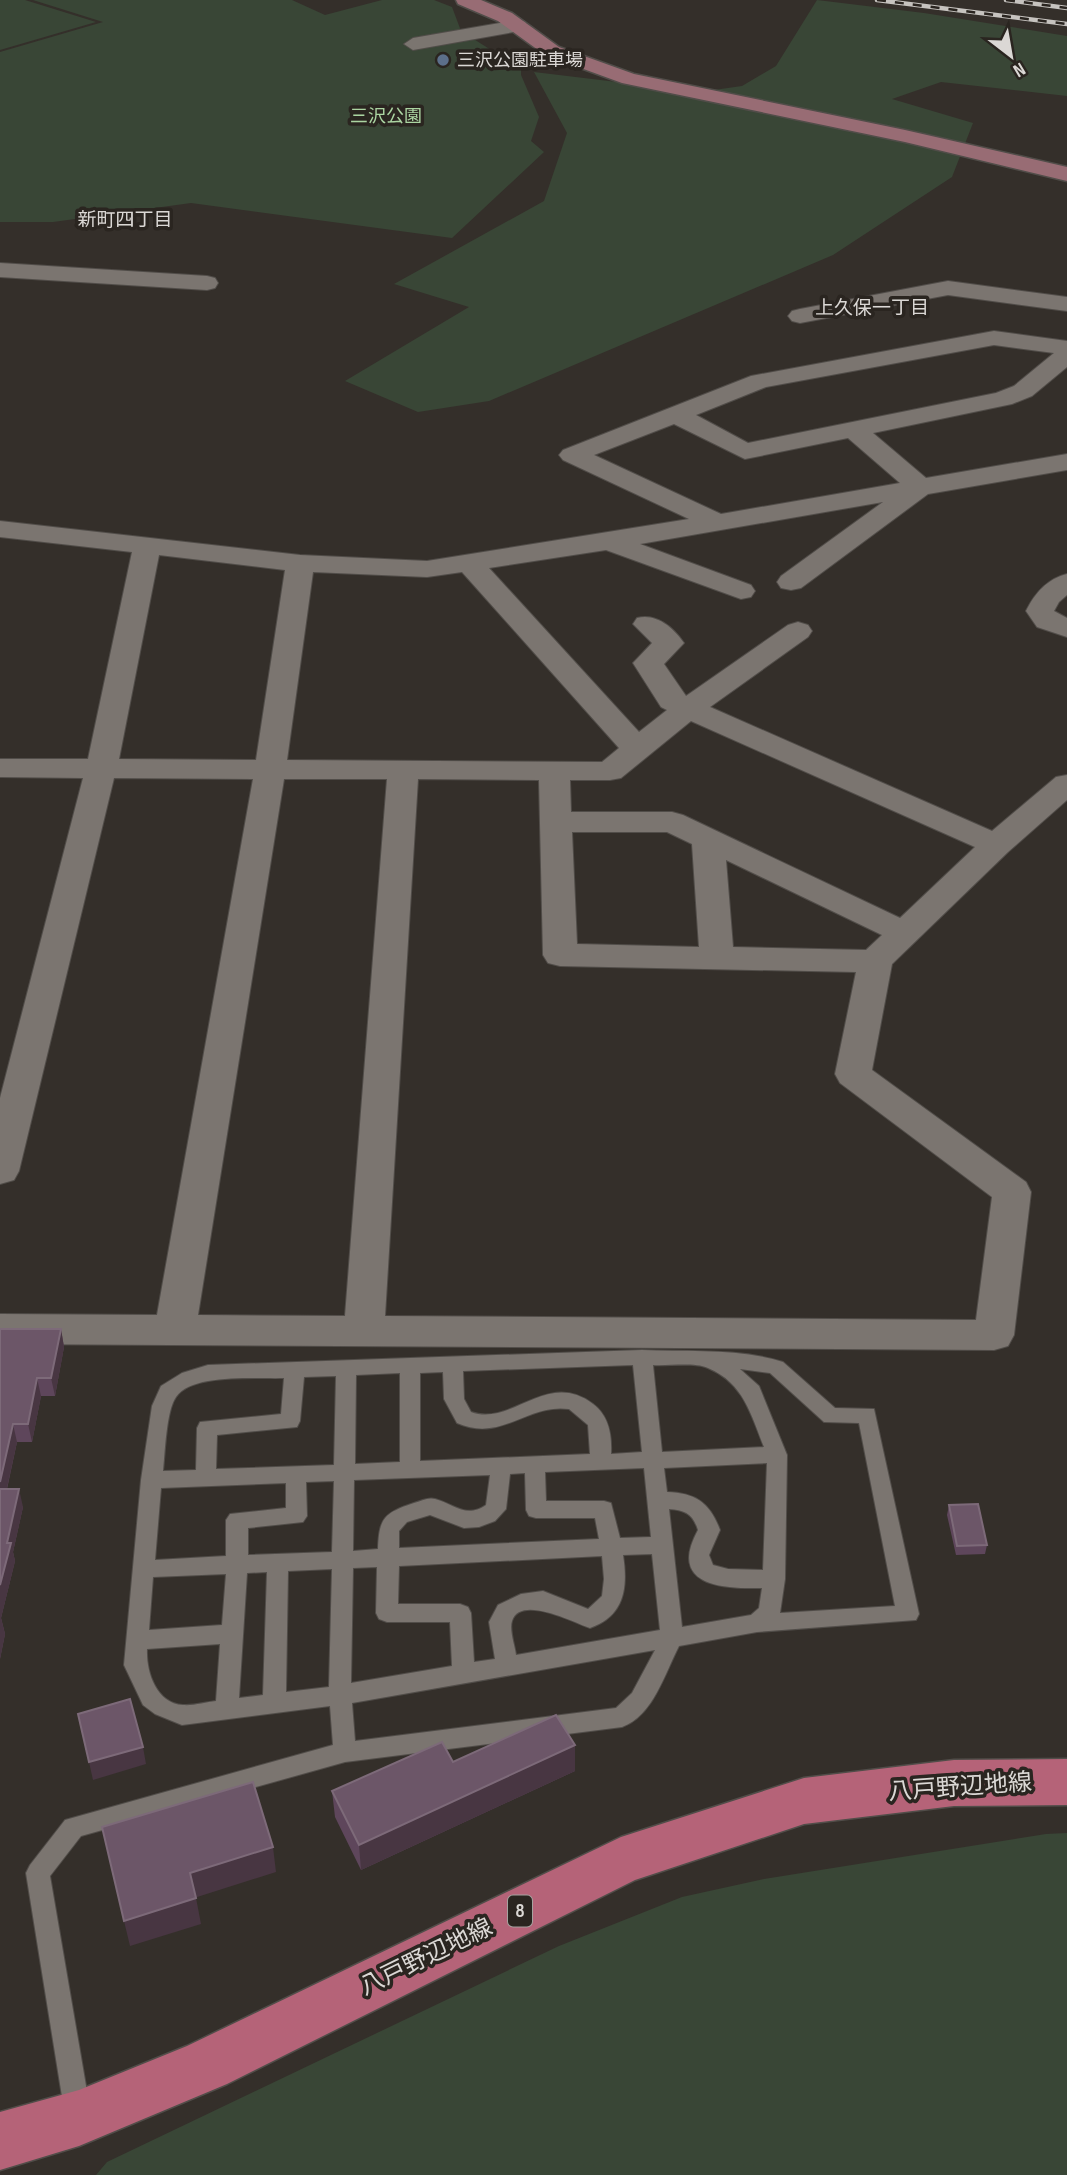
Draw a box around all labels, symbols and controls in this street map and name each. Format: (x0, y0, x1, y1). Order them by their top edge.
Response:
north arrow (976, 21, 1046, 91)
place label: 三沢公園駐車場 (457, 50, 583, 71)
marker: 三沢公園駐車場 (435, 52, 451, 68)
text: N (1009, 57, 1029, 82)
park label: 三沢公園 (350, 106, 422, 127)
district label: 新町四丁目 (77, 209, 173, 232)
district label: 上久保一丁目 (815, 297, 929, 320)
street label: 八戸野辺地線 (887, 1768, 1033, 1806)
road number: 8 (508, 1896, 532, 1926)
street label: 八戸野辺地線 (355, 1912, 497, 2002)

